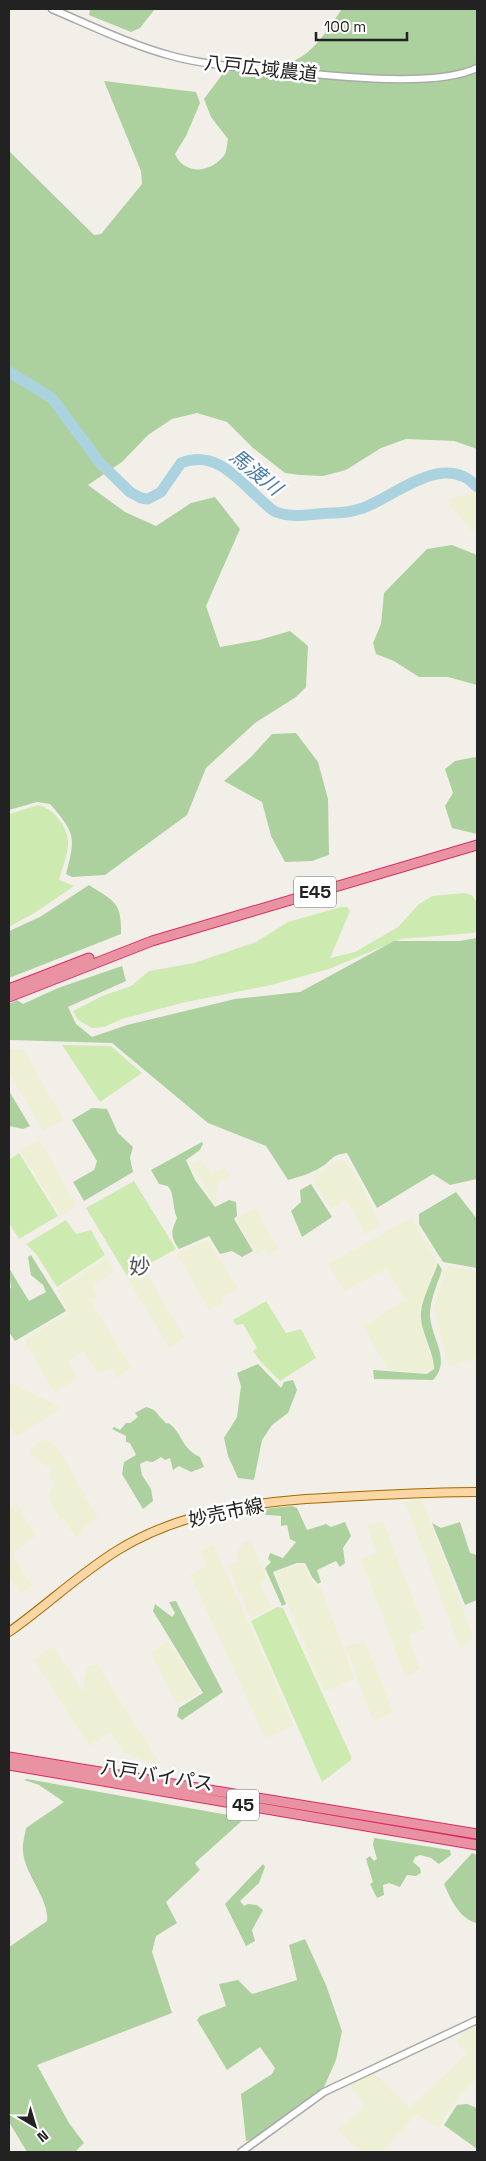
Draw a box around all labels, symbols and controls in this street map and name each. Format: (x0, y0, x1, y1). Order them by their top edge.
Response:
scale bar (316, 10, 407, 42)
text: 100 m (324, 17, 366, 36)
street label: 八戸広域農道 (203, 50, 319, 87)
water label: 馬渡川 (225, 443, 289, 502)
road number: E45 (294, 876, 336, 908)
district label: 妙 (130, 1253, 151, 1280)
street label: 妙売市線 (186, 1492, 266, 1533)
street label: 八戸バイパス (99, 1754, 215, 1797)
road number: 45 (227, 1790, 259, 1820)
north arrow (10, 2101, 60, 2151)
text: N (34, 2126, 52, 2146)

